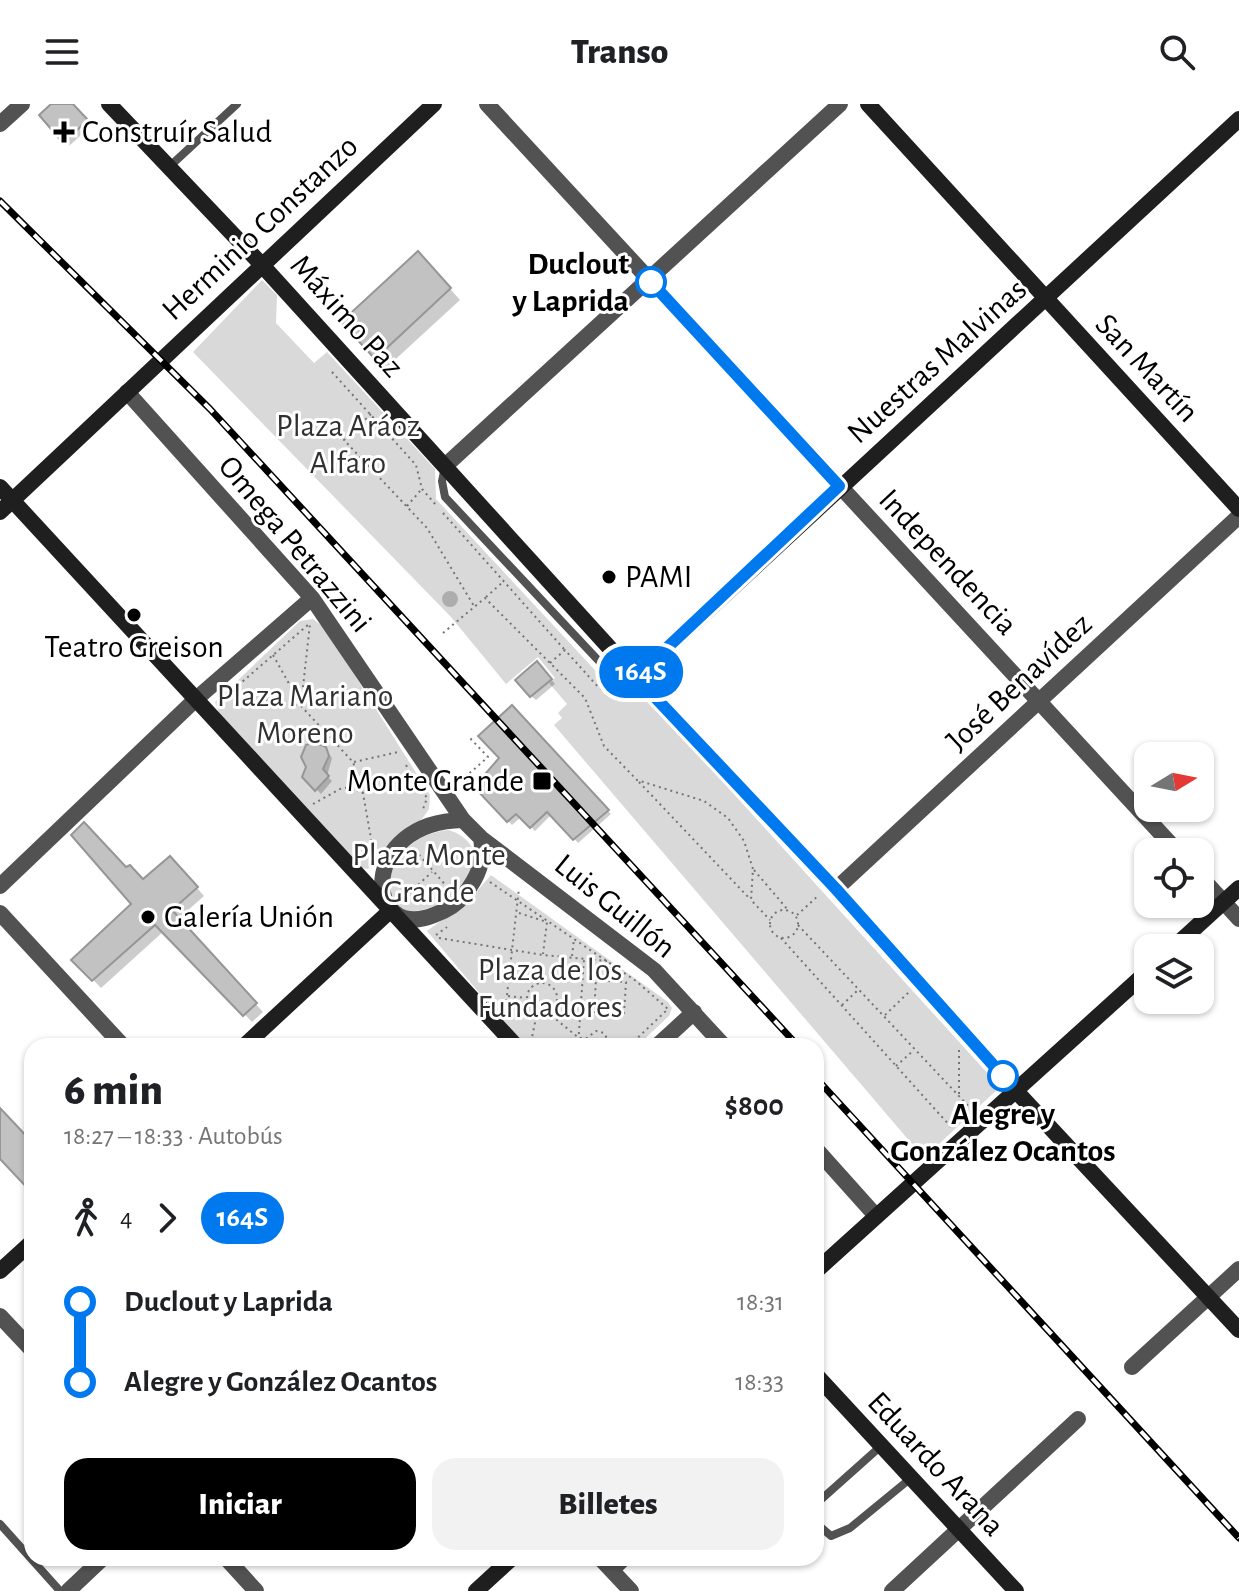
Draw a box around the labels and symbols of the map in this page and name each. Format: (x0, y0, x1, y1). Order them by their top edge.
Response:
place label: Construír Salud (82, 116, 272, 148)
marker: Construír Salud (53, 121, 75, 143)
street label: Herminio Constanzo (156, 130, 364, 326)
place label: Duclout y Laprida (512, 248, 629, 317)
street label: Máximo Paz (284, 249, 410, 383)
marker: Duclout y Laprida (636, 267, 666, 297)
street label: Nuestras Malvinas (841, 273, 1033, 449)
street label: San Martín (1089, 308, 1205, 428)
park label: Plaza Aráoz Alfaro (276, 410, 420, 479)
street label: Omega Petrazzini (212, 450, 378, 638)
street label: Independencia (873, 483, 1023, 641)
place label: PAMI (625, 561, 692, 593)
marker: PAMI (600, 568, 618, 586)
marker: Teatro Greison (125, 606, 143, 624)
street label: José Benavídez (940, 607, 1098, 757)
place label: Teatro Greison (44, 631, 224, 663)
line badge: 164S (585, 646, 697, 698)
park label: Plaza Mariano Moreno (217, 680, 393, 749)
north arrow (1134, 742, 1214, 822)
place label: Monte Grande (347, 765, 524, 797)
marker: Monte Grande (531, 770, 553, 792)
park label: Plaza Monte Grande (352, 839, 506, 908)
street label: Luis Guillón (549, 848, 681, 964)
place label: Galería Unión (164, 901, 334, 933)
marker: Galería Unión (139, 908, 157, 926)
park label: Plaza de los Fundadores (477, 954, 623, 1023)
marker: Alegre y González Ocantos (988, 1061, 1018, 1091)
place label: Alegre y González Ocantos (890, 1098, 1116, 1167)
street label: Eduardo Arana (862, 1386, 1010, 1542)

